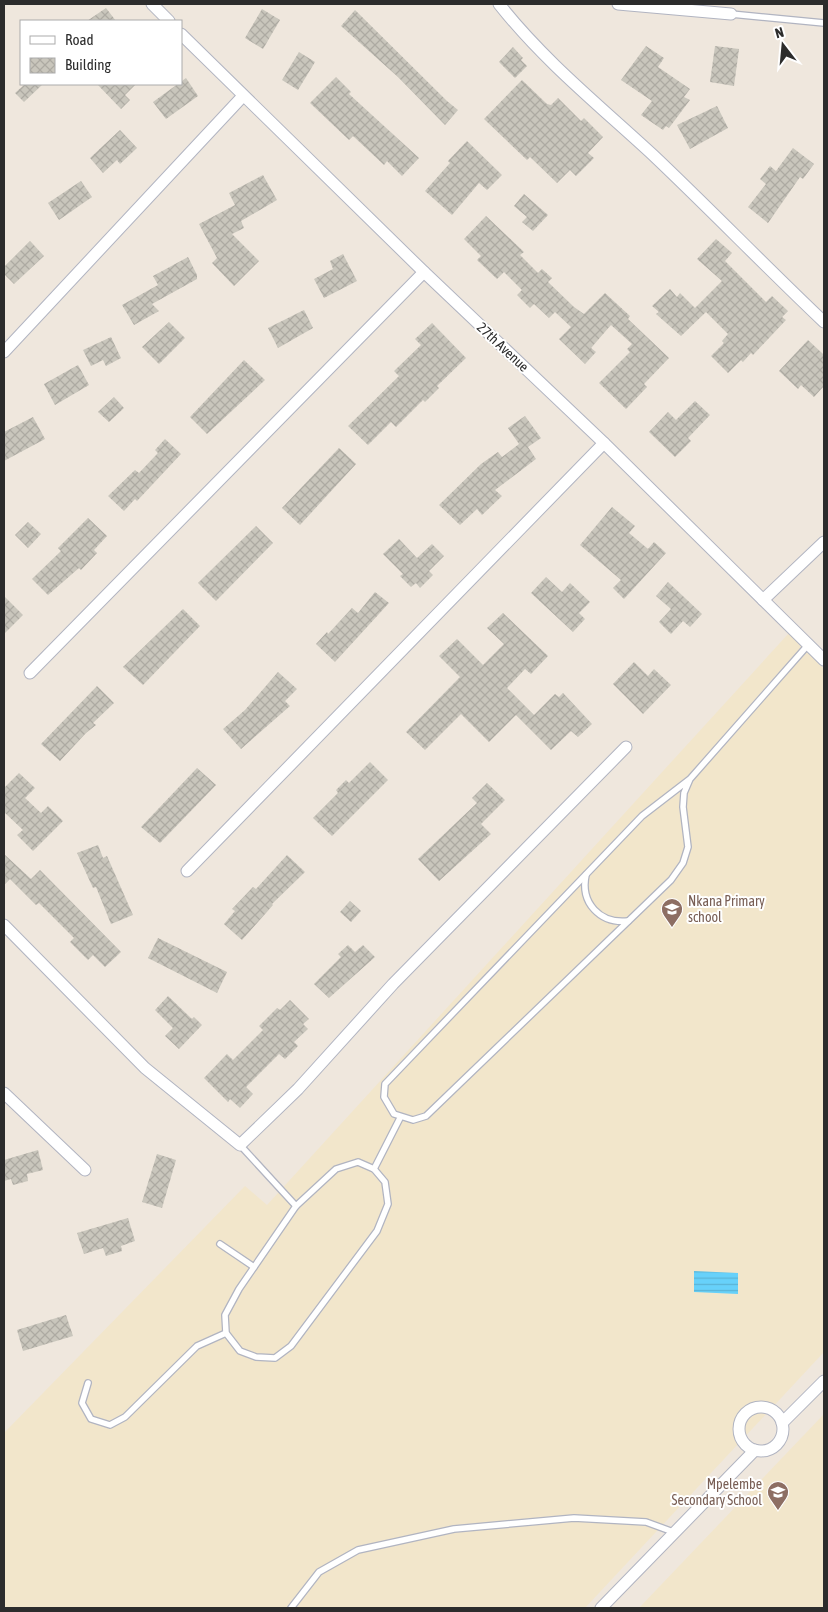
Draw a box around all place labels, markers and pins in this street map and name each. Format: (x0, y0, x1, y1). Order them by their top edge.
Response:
place label: Nkana Primary school (688, 893, 765, 925)
school or university icon: Nkana Primary school (660, 897, 684, 928)
place label: Mpelembe Secondary School (672, 1476, 762, 1508)
school or university icon: Mpelembe Secondary School (766, 1480, 790, 1511)

